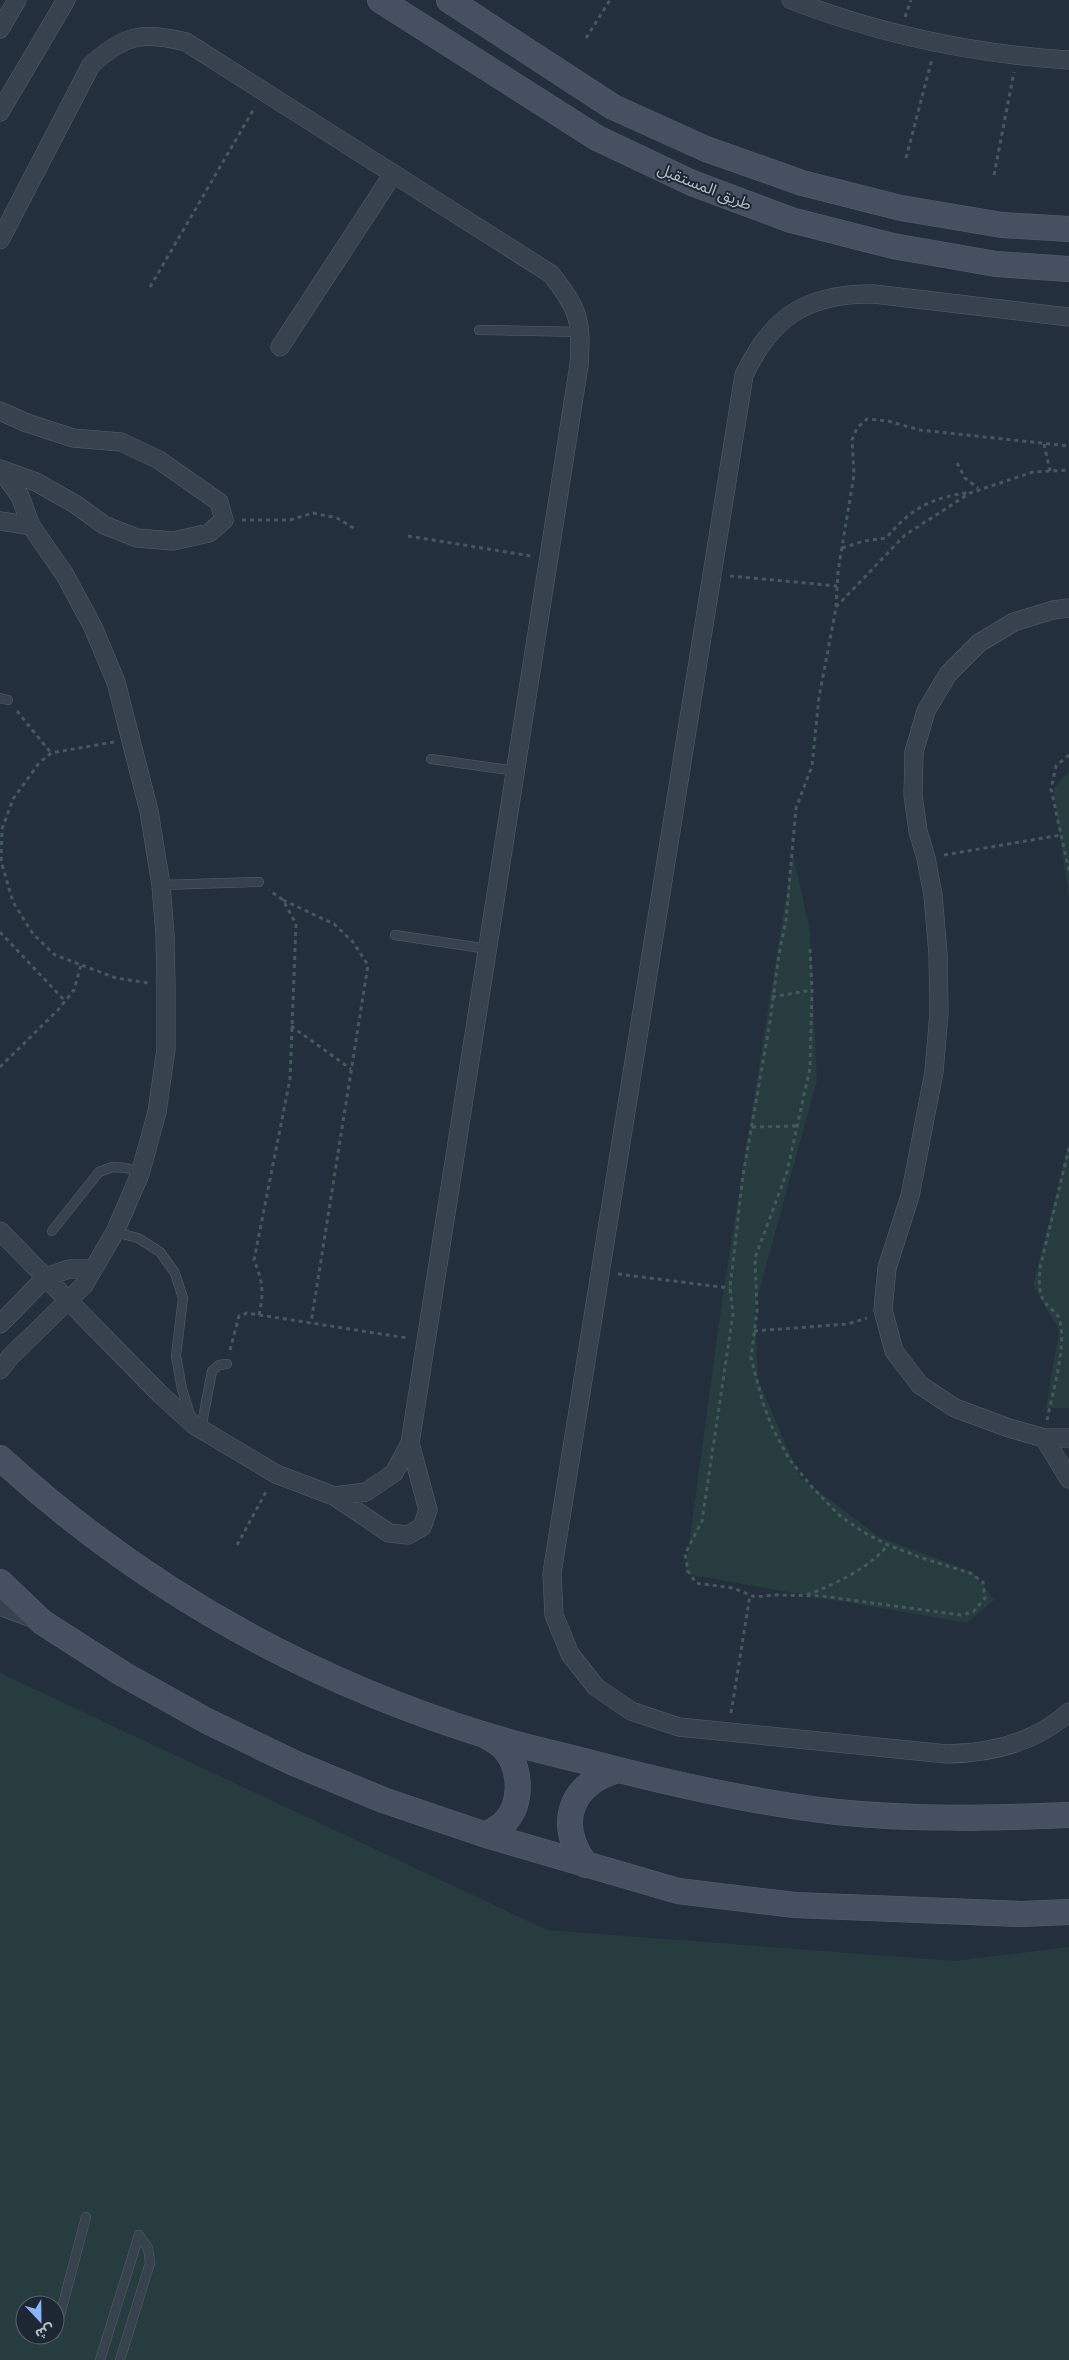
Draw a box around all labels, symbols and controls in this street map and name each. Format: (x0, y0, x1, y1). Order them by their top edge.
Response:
street label: طريق المستقبل (655, 159, 755, 215)
north arrow (15, 2295, 65, 2345)
text: ش (33, 2320, 57, 2344)

